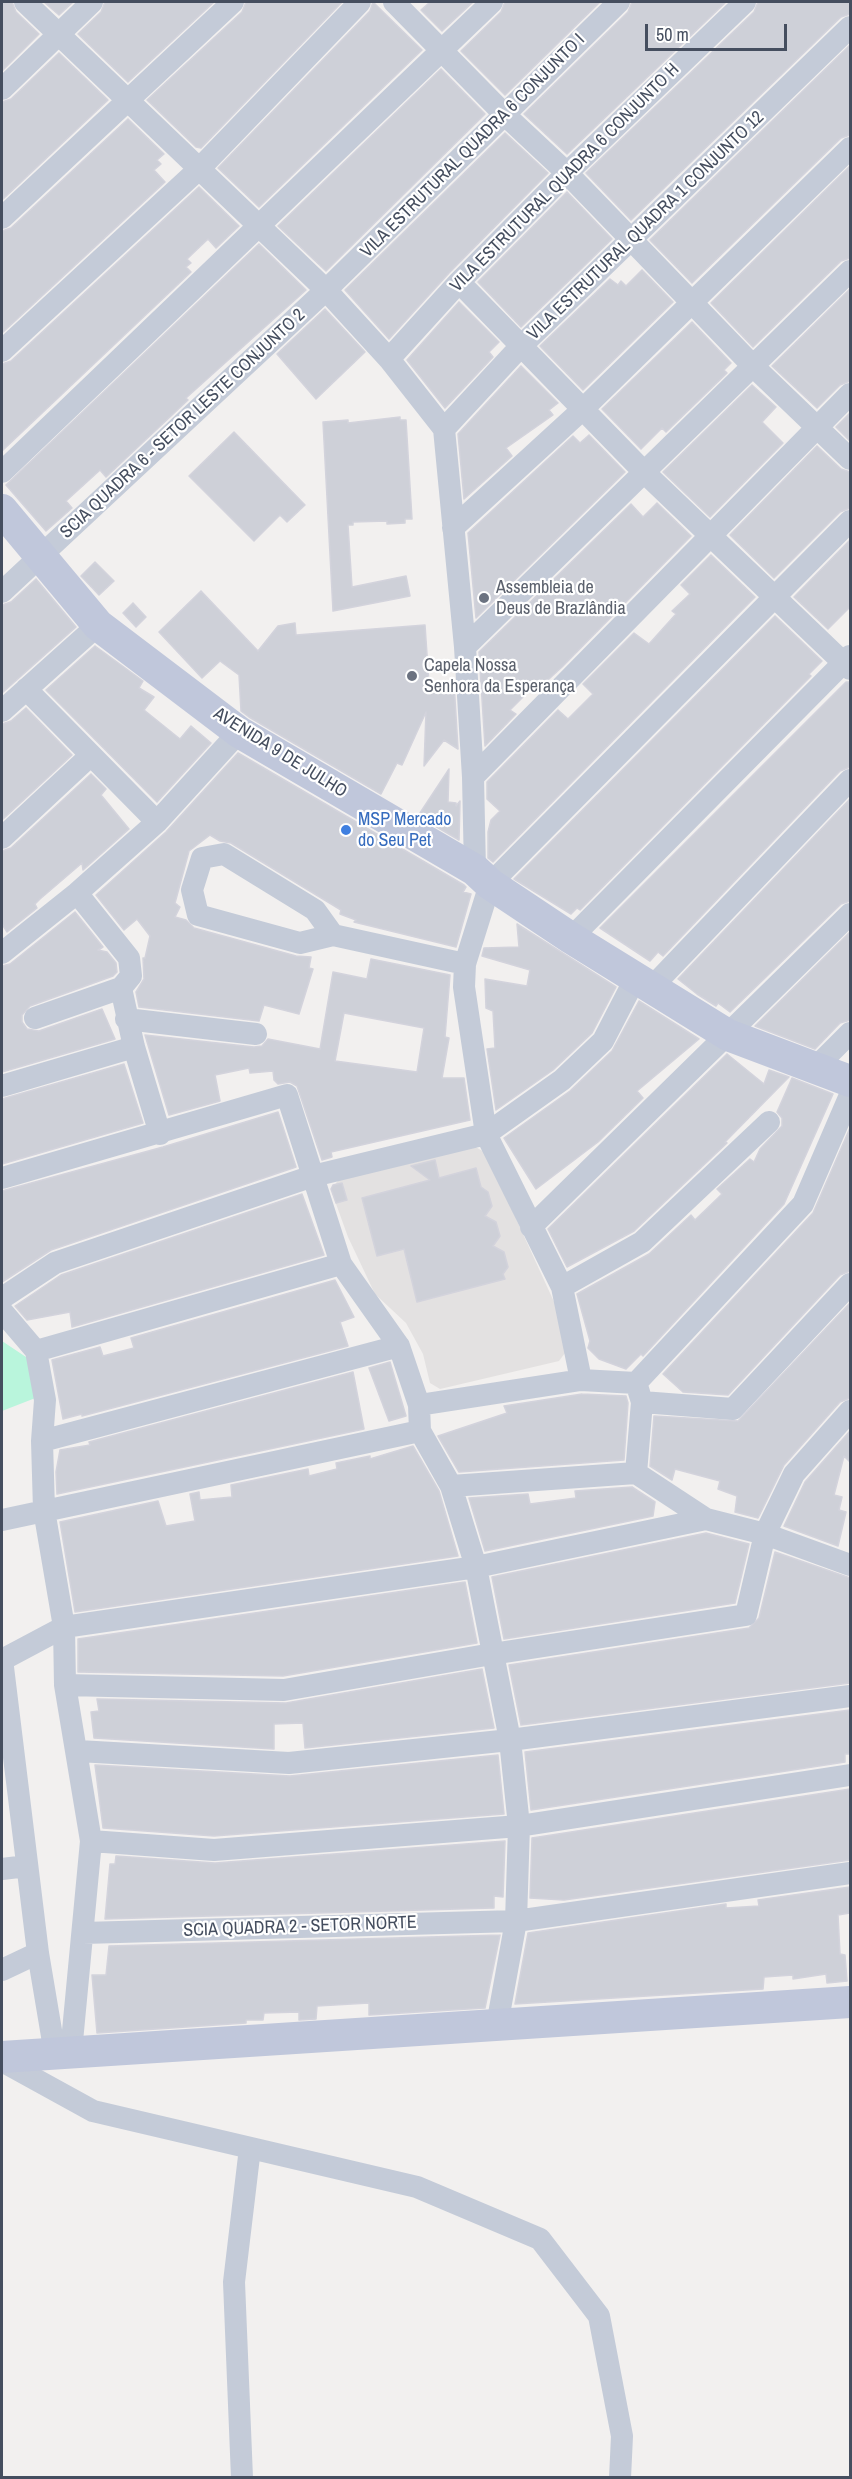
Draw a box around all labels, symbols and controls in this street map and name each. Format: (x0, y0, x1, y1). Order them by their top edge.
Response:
scale bar (648, 12, 790, 50)
text: 50 m (656, 22, 689, 47)
street label: VILA ESTRUTURAL QUADRA 6 CONJUNTO I (356, 29, 590, 263)
street label: VILA ESTRUTURAL QUADRA 6 CONJUNTO H (446, 59, 684, 297)
street label: VILA ESTRUTURAL QUADRA 1 CONJUNTO 12 (523, 107, 769, 345)
street label: SCIA QUADRA 6 - SETOR LESTE CONJUNTO 2 (56, 305, 310, 543)
place label: Assembleia de Deus de Brazlândia (496, 577, 626, 620)
marker: Assembleia de Deus de Brazlândia (477, 591, 491, 605)
place label: Capela Nossa Senhora da Esperança (424, 655, 575, 698)
marker: Capela Nossa Senhora da Esperança (405, 669, 419, 683)
street label: AVENIDA 9 DE JULHO (209, 703, 351, 803)
place label: MSP Mercado do Seu Pet (358, 809, 452, 852)
marker: MSP Mercado do Seu Pet (339, 823, 353, 837)
street label: SCIA QUADRA 2 - SETOR NORTE (183, 1912, 417, 1942)

